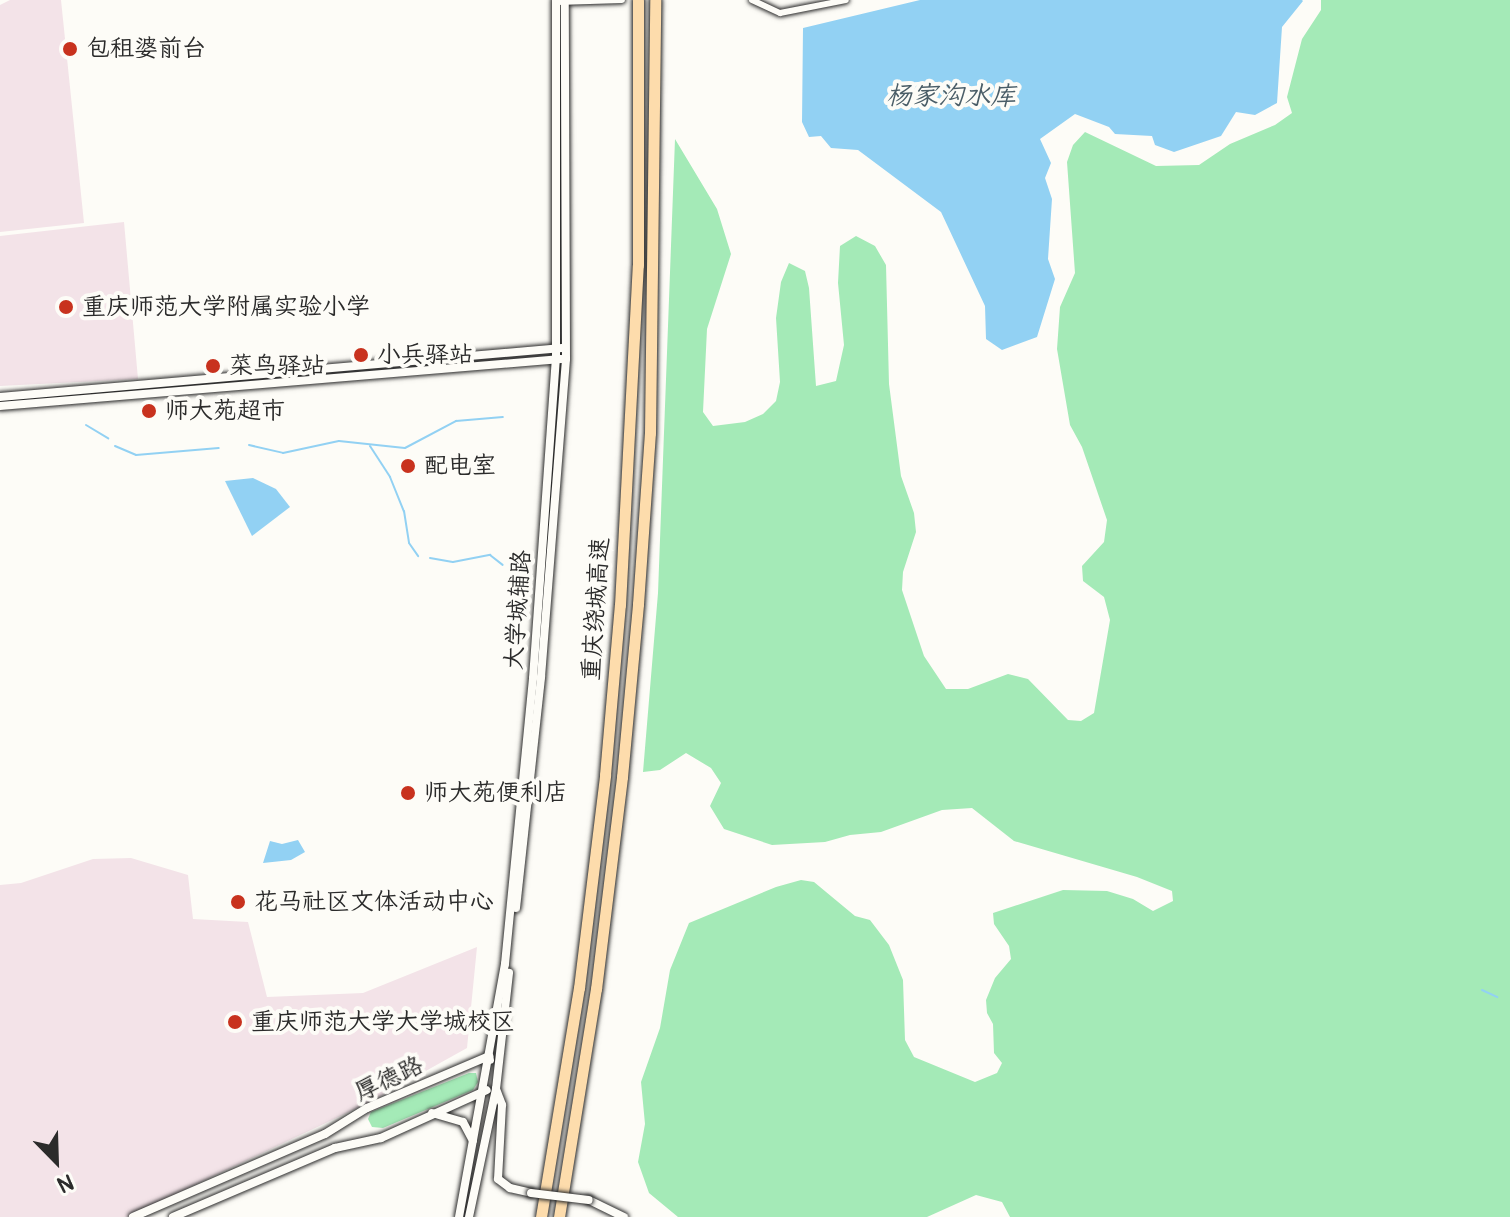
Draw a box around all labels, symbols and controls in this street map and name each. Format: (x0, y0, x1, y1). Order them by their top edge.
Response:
place label: 包租婆前台 (86, 35, 206, 63)
marker: 包租婆前台 (61, 40, 79, 58)
water label: 杨家沟水库 (886, 81, 1016, 113)
place label: 重庆师范大学附属实验小学 (82, 293, 370, 321)
marker: 重庆师范大学附属实验小学 (57, 298, 75, 316)
place label: 小兵驿站 (377, 341, 473, 369)
marker: 小兵驿站 (352, 346, 370, 364)
place label: 菜鸟驿站 (229, 352, 325, 380)
marker: 菜鸟驿站 (204, 357, 222, 375)
place label: 师大苑超市 (165, 397, 285, 425)
marker: 师大苑超市 (140, 402, 158, 420)
place label: 配电室 (424, 452, 496, 480)
marker: 配电室 (399, 457, 417, 475)
street label: 重庆绕城高速 (577, 536, 615, 682)
street label: 大学城辅路 (499, 549, 537, 671)
place label: 师大苑便利店 (424, 779, 568, 807)
marker: 师大苑便利店 (399, 784, 417, 802)
place label: 花马社区文体活动中心 (254, 888, 494, 916)
marker: 花马社区文体活动中心 (229, 893, 247, 911)
place label: 重庆师范大学大学城校区 (251, 1008, 515, 1036)
marker: 重庆师范大学大学城校区 (226, 1013, 244, 1031)
street label: 厚德路 (350, 1051, 428, 1107)
north arrow (16, 1121, 96, 1201)
text: N (53, 1167, 78, 1199)

